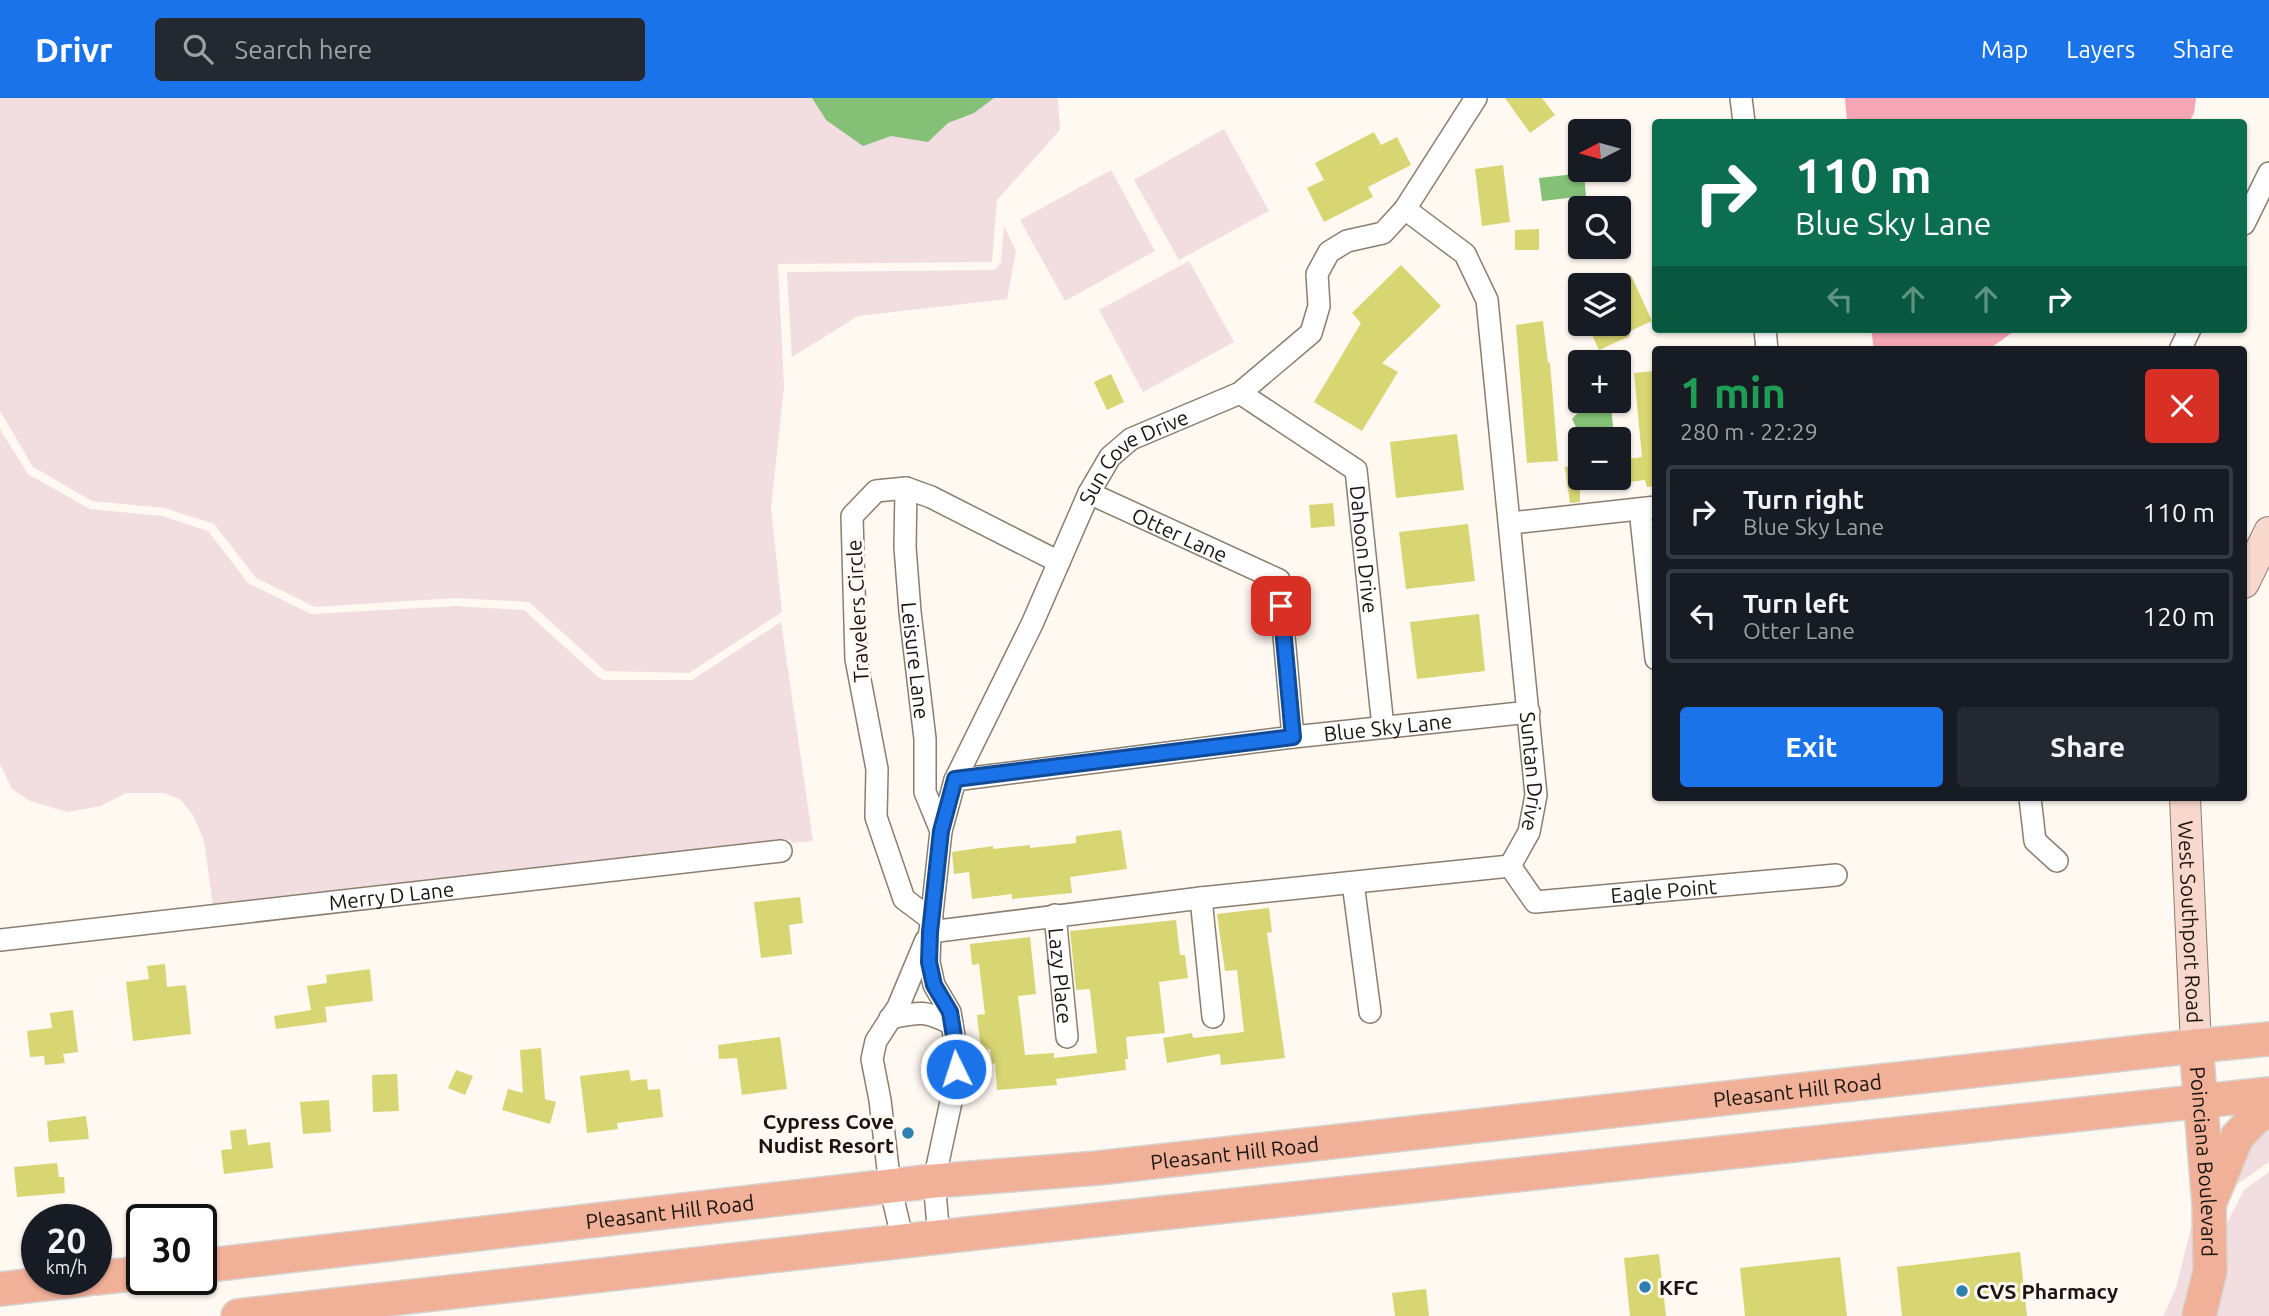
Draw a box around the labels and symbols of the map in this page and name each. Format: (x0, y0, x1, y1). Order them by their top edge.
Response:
north arrow (1568, 119, 1631, 182)
street label: Sun Cove Drive (1074, 404, 1192, 508)
street label: Dahoon Drive (1346, 484, 1383, 615)
street label: Otter Lane (1128, 502, 1231, 567)
street label: Travelers Circle (841, 539, 873, 683)
pin (1251, 576, 1311, 636)
street label: Leisure Lane (897, 601, 935, 720)
street label: Blue Sky Lane (1322, 708, 1453, 746)
street label: Suntan Drive (1516, 711, 1548, 833)
street label: West Southport Road (2174, 820, 2207, 1024)
street label: Eagle Point (1610, 874, 1718, 907)
street label: Merry D Lane (328, 876, 455, 914)
street label: Lazy Place (1044, 927, 1078, 1025)
position arrow (919, 1032, 993, 1106)
street label: Poinciana Boulevard (2186, 1065, 2222, 1257)
street label: Pleasant Hill Road (1712, 1069, 1883, 1112)
place label: Cypress Cove Nudist Resort (758, 1109, 894, 1157)
marker: Cypress Cove Nudist Resort (900, 1125, 916, 1141)
street label: Pleasant Hill Road (1149, 1132, 1320, 1174)
street label: Pleasant Hill Road (584, 1190, 755, 1233)
speed limit sign: 30 (126, 1204, 217, 1295)
place label: KFC (1659, 1275, 1698, 1299)
marker: KFC (1637, 1279, 1653, 1295)
place label: CVS Pharmacy (1976, 1279, 2118, 1303)
marker: CVS Pharmacy (1954, 1283, 1970, 1299)

